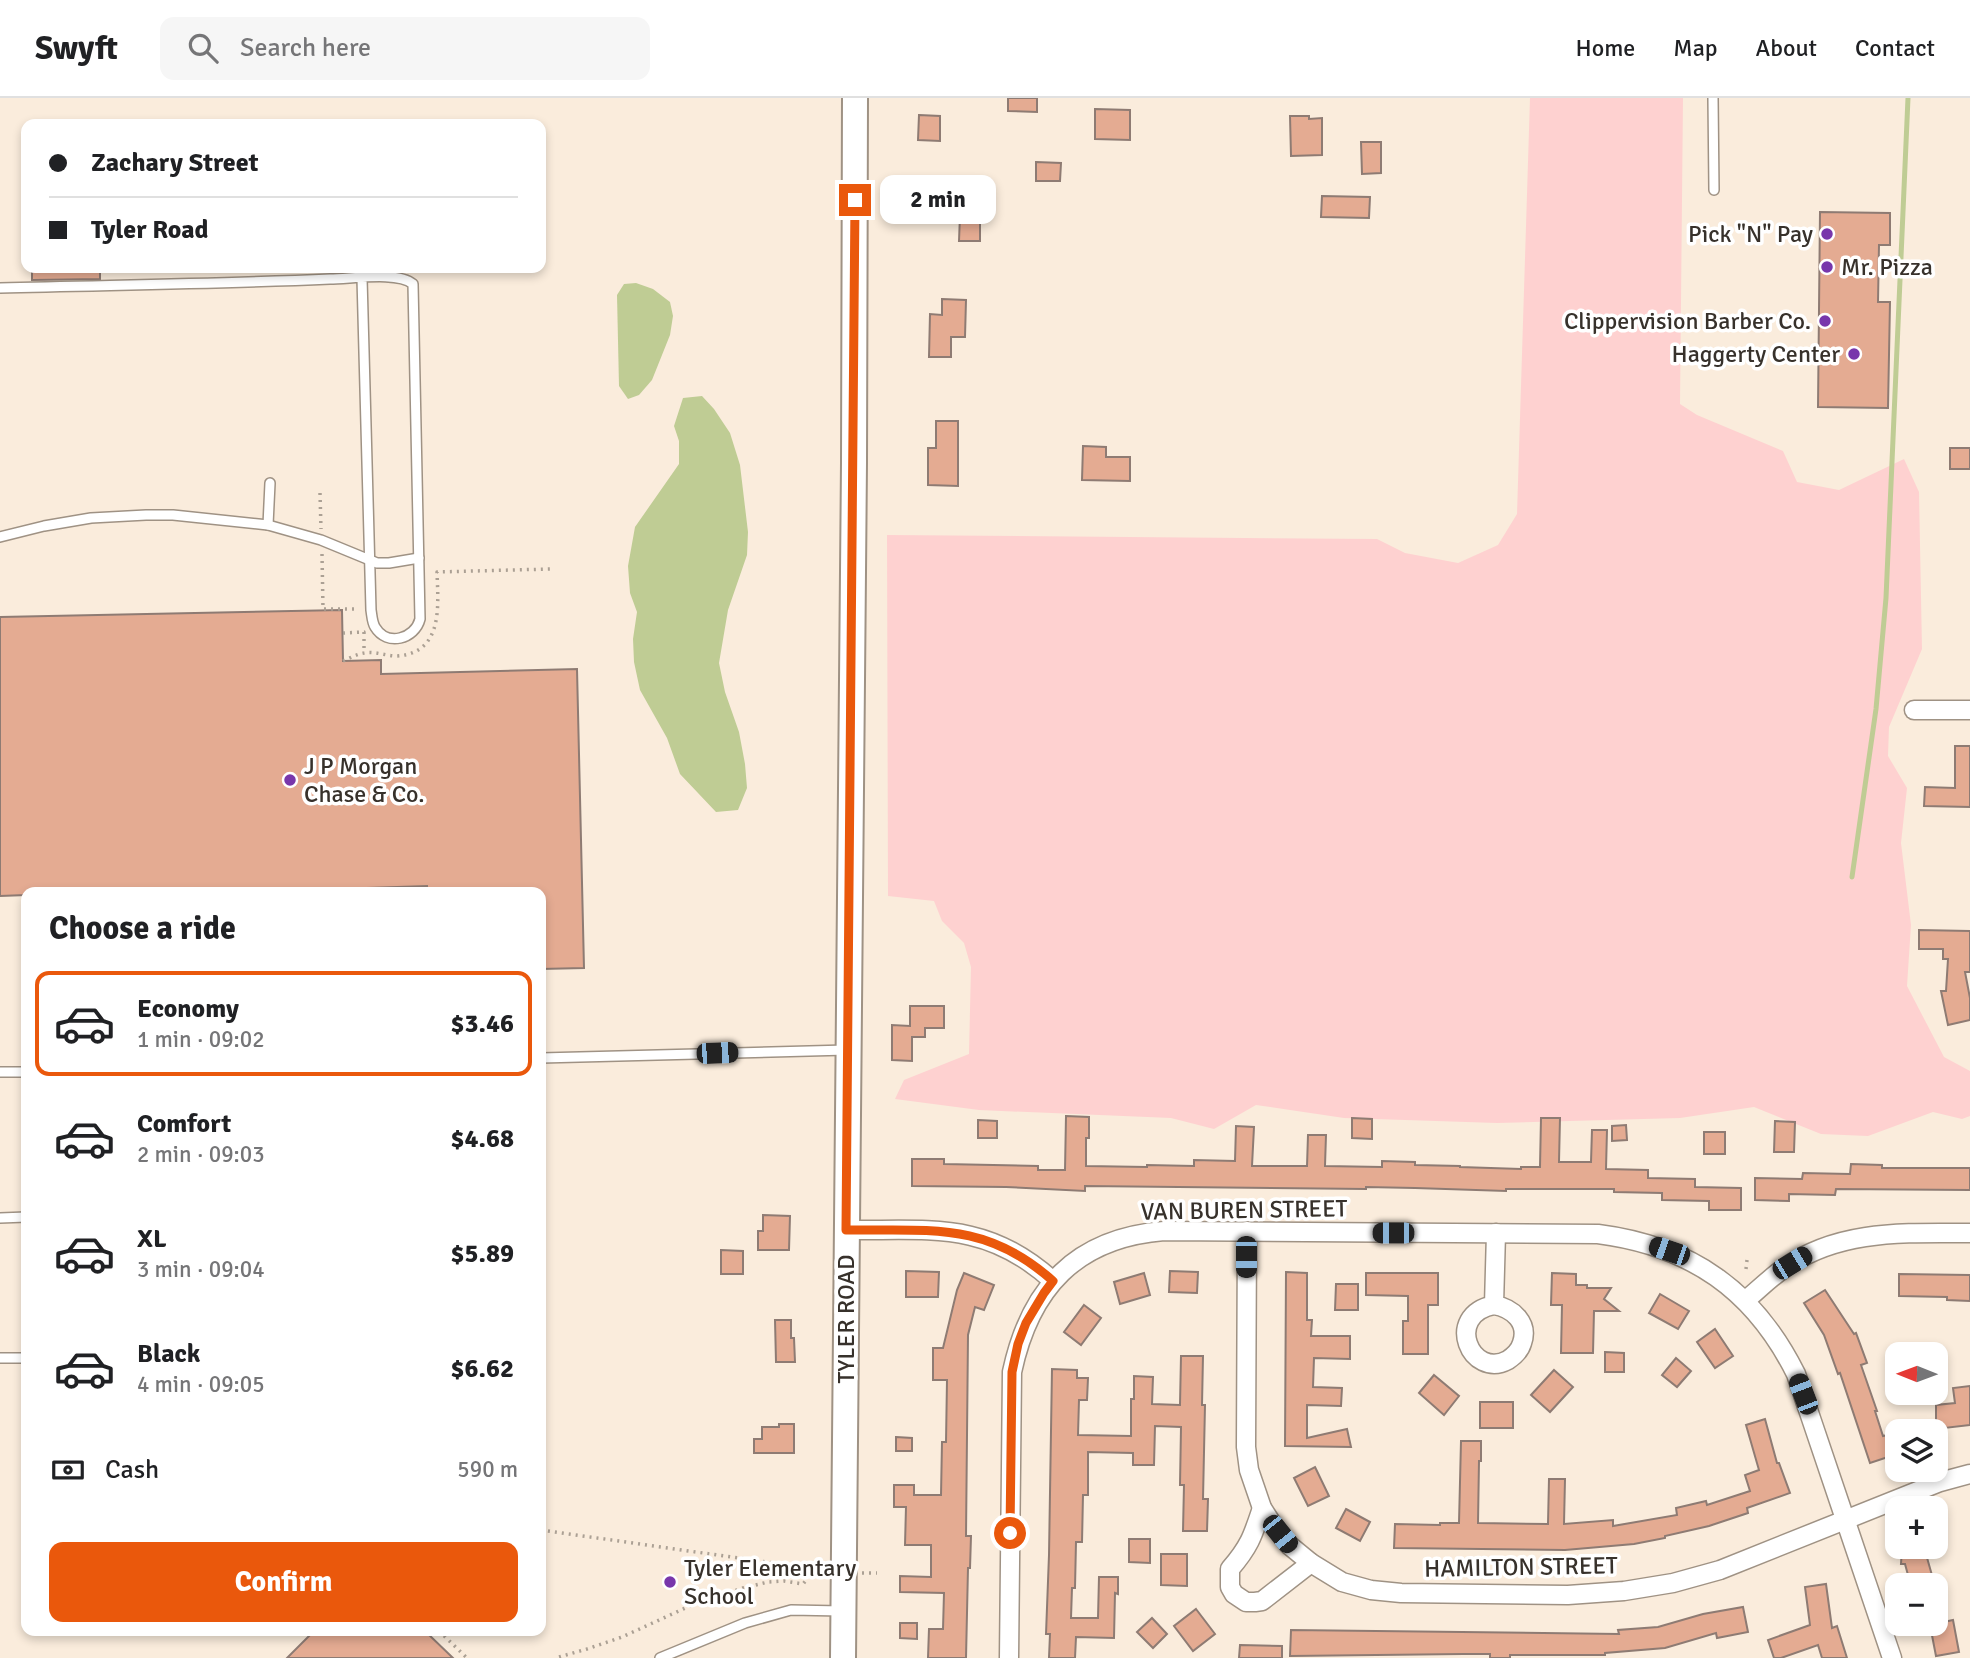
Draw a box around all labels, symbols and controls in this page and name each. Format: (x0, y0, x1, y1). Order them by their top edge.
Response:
search box (160, 17, 650, 80)
text: Swyft (35, 28, 118, 69)
icon: search (184, 29, 222, 67)
text: Search here (240, 32, 371, 64)
text: Home (1575, 33, 1635, 63)
text: Map (1673, 33, 1718, 63)
text: About (1756, 33, 1817, 63)
text: Contact (1855, 33, 1935, 63)
text: Zachary Street (91, 147, 258, 179)
callout: 2 min (880, 176, 995, 224)
route end (839, 184, 871, 216)
text: 2 min (910, 185, 966, 214)
text: Tyler Road (91, 214, 209, 246)
place label: Pick "N" Pay (1688, 219, 1813, 249)
marker: Pick "N" Pay (1819, 226, 1835, 242)
place label: Mr. Pizza (1841, 252, 1933, 282)
marker: Mr. Pizza (1819, 259, 1835, 275)
place label: Clippervision Barber Co. (1564, 306, 1811, 336)
marker: Clippervision Barber Co. (1817, 313, 1833, 329)
place label: Haggerty Center (1672, 339, 1840, 369)
marker: Haggerty Center (1846, 346, 1862, 362)
place label: J P Morgan Chase & Co. (304, 751, 425, 809)
marker: J P Morgan Chase & Co. (282, 772, 298, 788)
text: Choose a ride (49, 909, 236, 948)
icon: car (53, 992, 116, 1055)
text: Economy (137, 993, 239, 1025)
text: $3.46 (450, 1008, 514, 1040)
text: 1 min · 09:02 (137, 1025, 265, 1054)
car (696, 1042, 739, 1064)
icon: car (53, 1107, 116, 1170)
text: Comfort (137, 1108, 231, 1140)
text: $4.68 (450, 1123, 514, 1155)
text: 2 min · 09:03 (137, 1140, 265, 1169)
street label: VAN BUREN STREET (1140, 1193, 1348, 1227)
icon: car (53, 1222, 116, 1285)
text: XL (137, 1223, 167, 1255)
car (1373, 1223, 1415, 1244)
car (1646, 1234, 1693, 1268)
car (1236, 1236, 1257, 1278)
text: $5.89 (450, 1238, 514, 1270)
car (1769, 1243, 1816, 1283)
street label: TYLER ROAD (831, 1254, 861, 1384)
text: 3 min · 09:04 (137, 1255, 265, 1284)
icon: car (53, 1337, 116, 1400)
text: Black (137, 1338, 200, 1370)
north arrow (1885, 1342, 1948, 1405)
map controls (1885, 1342, 1948, 1636)
text: $6.62 (450, 1353, 514, 1385)
text: 4 min · 09:05 (137, 1370, 265, 1399)
car (1786, 1371, 1821, 1417)
button: layers (1885, 1419, 1948, 1482)
icon: cash (49, 1451, 87, 1489)
text: Cash (105, 1454, 159, 1486)
text: 590 m (457, 1455, 518, 1484)
button: + (1885, 1496, 1948, 1559)
car (1259, 1511, 1302, 1557)
route start (994, 1517, 1026, 1549)
button: Confirm (49, 1542, 518, 1622)
street label: HAMILTON STREET (1424, 1550, 1618, 1584)
place label: Tyler Elementary School (684, 1553, 856, 1611)
button: − (1885, 1573, 1948, 1636)
marker: Tyler Elementary School (662, 1574, 678, 1590)

